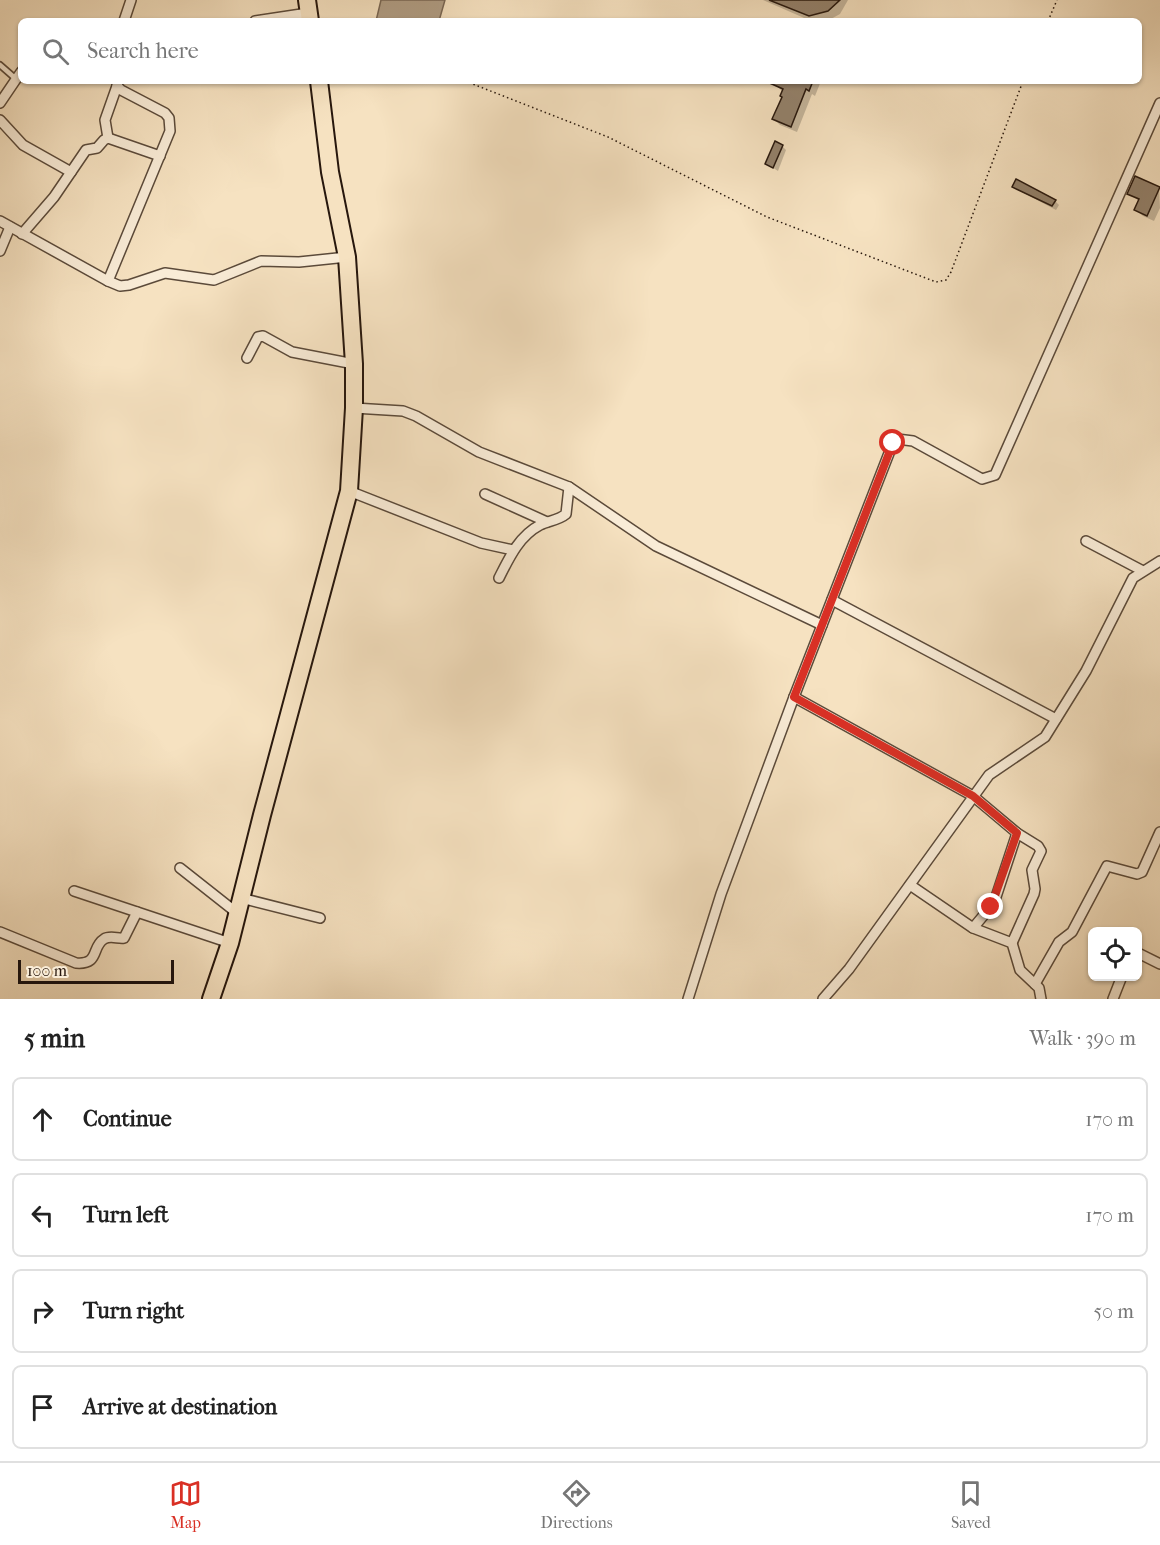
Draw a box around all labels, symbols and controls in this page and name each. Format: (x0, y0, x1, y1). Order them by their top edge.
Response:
search box (18, 18, 1142, 84)
icon: search (39, 35, 72, 68)
text: Search here (87, 38, 199, 64)
route start (879, 429, 905, 455)
route end (977, 893, 1003, 919)
map controls (1088, 927, 1142, 981)
button: locate (1088, 927, 1142, 981)
scale bar (18, 957, 174, 984)
text: 100 m (27, 961, 67, 980)
text: 5 min (24, 1023, 85, 1054)
text: Walk · 390 m (1029, 1027, 1136, 1050)
icon: ahead (26, 1103, 59, 1136)
text: Continue (83, 1106, 172, 1132)
text: 170 m (1085, 1108, 1134, 1131)
icon: left (26, 1199, 59, 1232)
text: Turn left (83, 1202, 169, 1228)
text: 170 m (1085, 1204, 1134, 1227)
icon: right (26, 1295, 59, 1328)
text: Turn right (83, 1298, 184, 1324)
text: 50 m (1093, 1300, 1134, 1323)
icon: arrive (26, 1391, 59, 1424)
text: Arrive at destination (83, 1394, 277, 1420)
tab: Map (169, 1477, 202, 1532)
tab: Directions (541, 1477, 613, 1532)
tab: Saved (951, 1477, 991, 1532)

